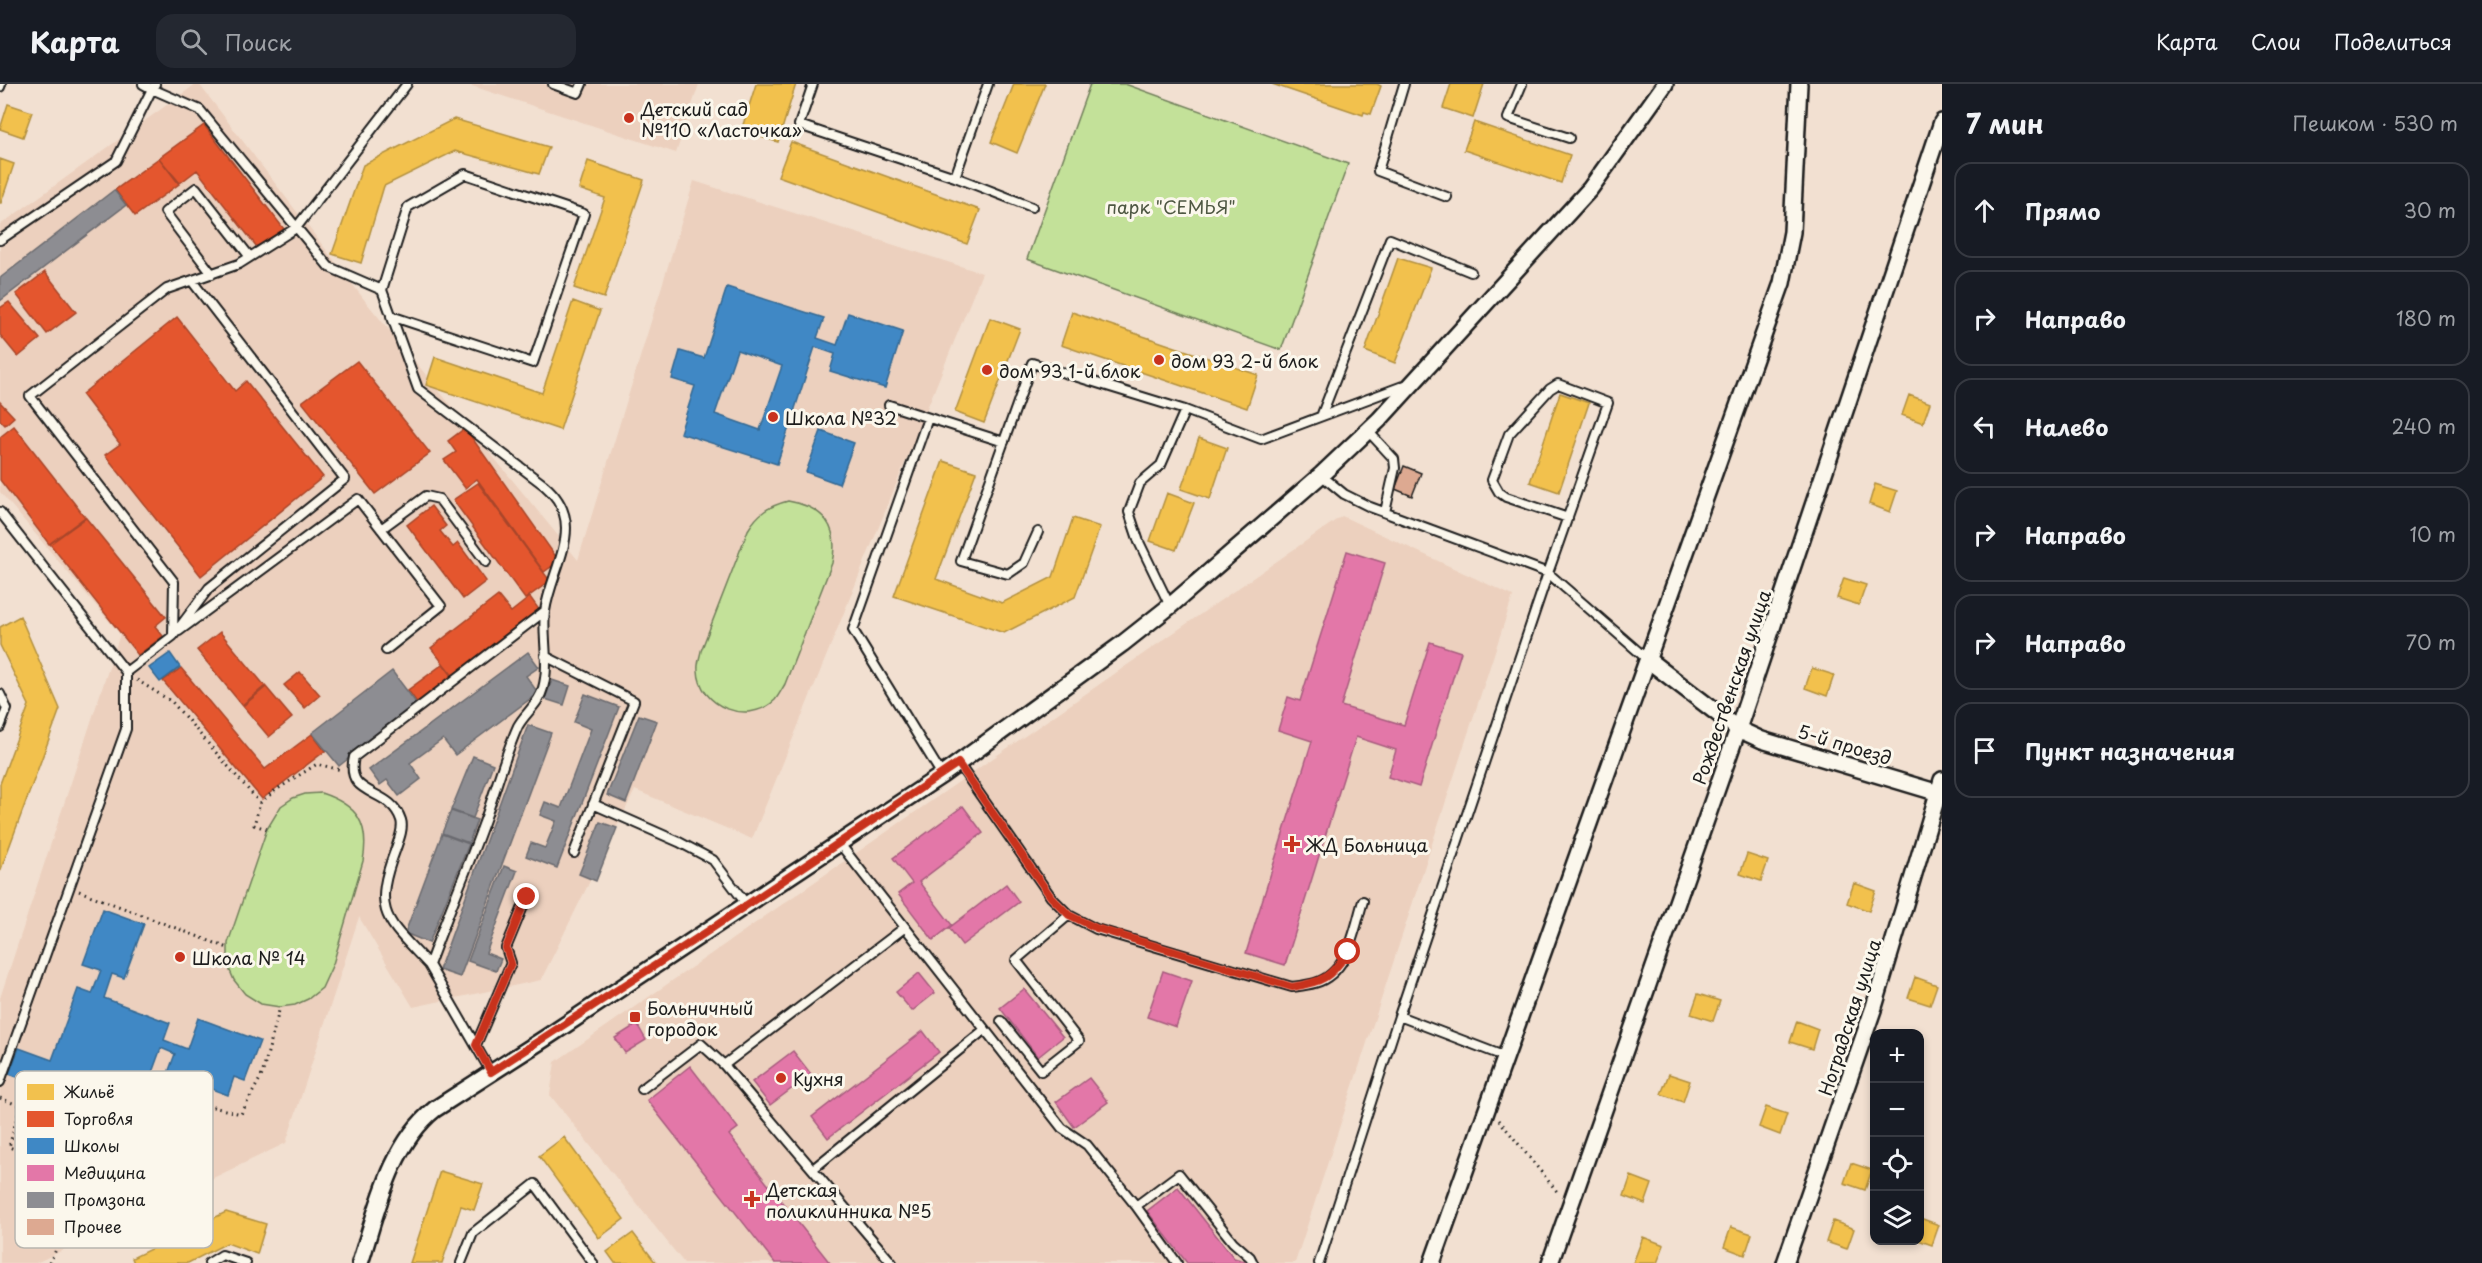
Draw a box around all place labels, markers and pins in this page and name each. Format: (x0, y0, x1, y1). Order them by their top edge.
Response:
place label: Детский сад №110 «Ласточка» (640, 95, 802, 143)
marker: Детский сад №110 «Ласточка» (622, 111, 636, 125)
place label: дом 93 2-й блок (1171, 347, 1318, 374)
marker: дом 93 2-й блок (1152, 353, 1166, 367)
place label: дом 93 1-й блок (999, 357, 1141, 384)
marker: дом 93 1-й блок (980, 363, 994, 377)
place label: Школа №32 (785, 404, 897, 431)
marker: Школа №32 (766, 410, 780, 424)
place label: ЖД Больница (1305, 831, 1429, 858)
marker: ЖД Больница (1283, 835, 1301, 853)
place label: Школа № 14 (192, 944, 306, 971)
marker: Школа № 14 (173, 950, 187, 964)
place label: Больничный городок (647, 994, 754, 1042)
marker: Больничный городок (628, 1010, 642, 1024)
place label: Кухня (793, 1065, 844, 1092)
marker: Кухня (774, 1071, 788, 1085)
place label: Детская поликлинника №5 (765, 1176, 932, 1224)
marker: Детская поликлинника №5 (743, 1190, 761, 1208)

